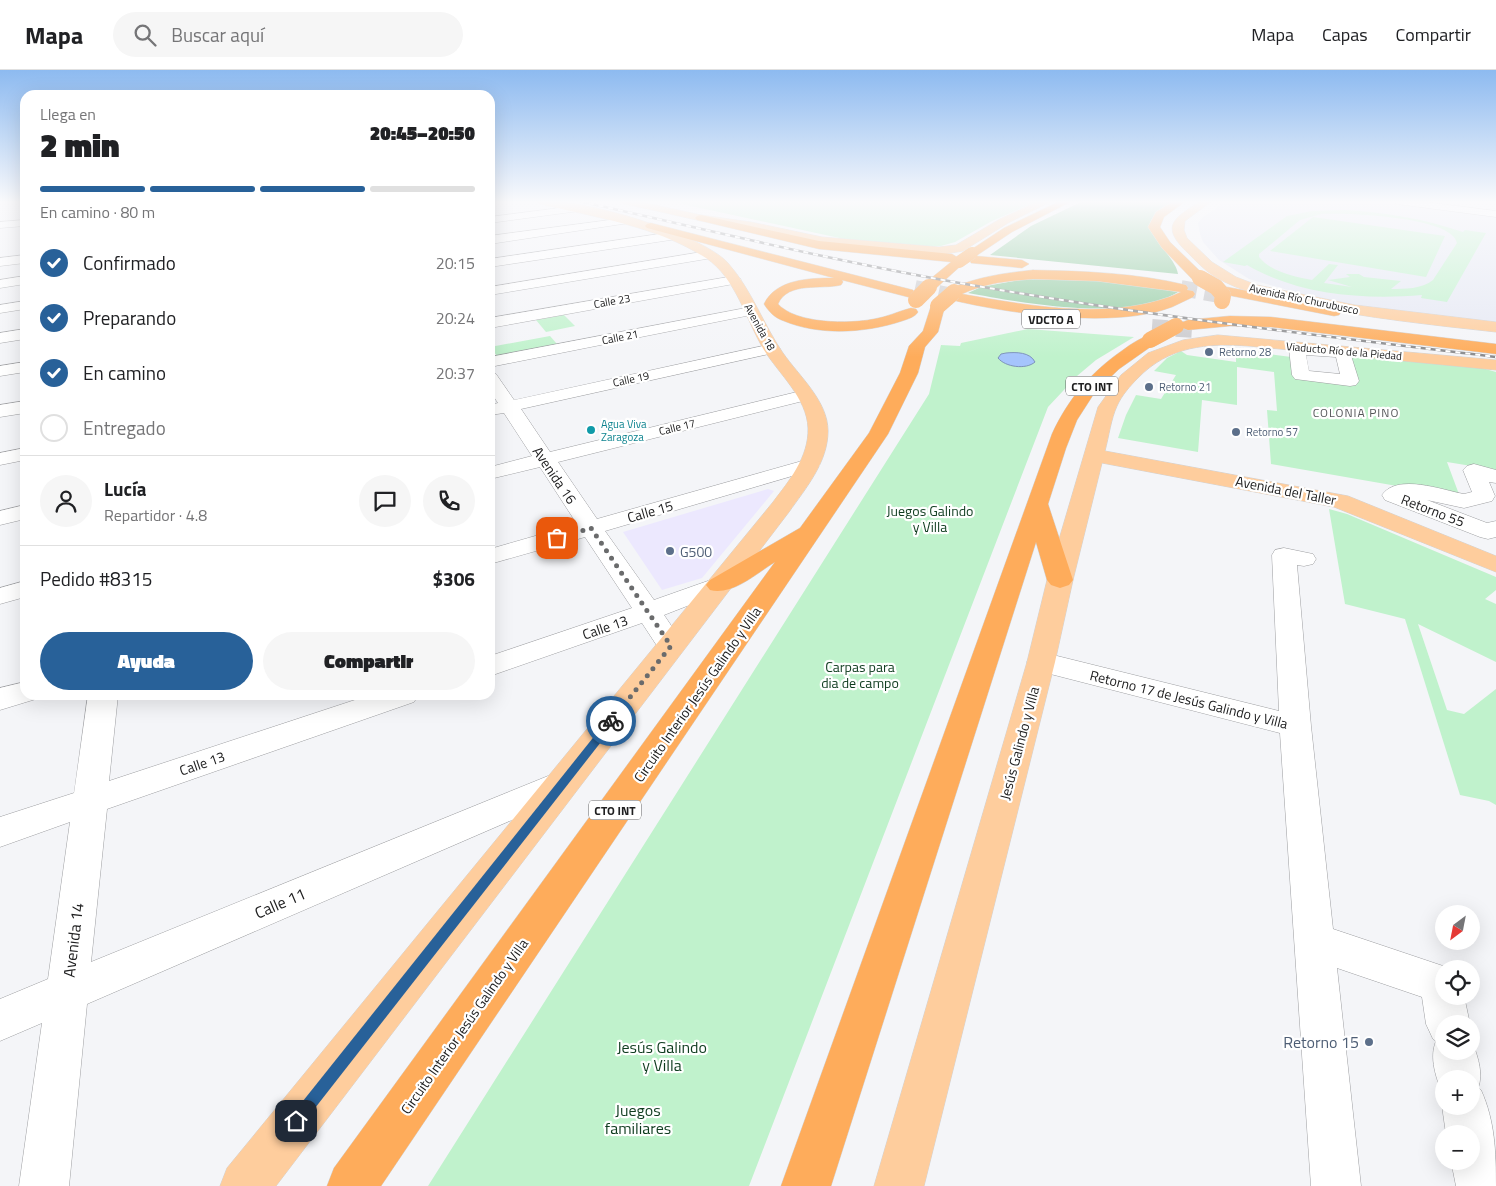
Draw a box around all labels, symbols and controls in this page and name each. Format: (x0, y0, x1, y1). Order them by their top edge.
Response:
search box (113, 12, 463, 57)
text: Mapa (25, 17, 83, 53)
text: Buscar aquí (171, 20, 264, 49)
icon: search (131, 21, 159, 49)
text: Mapa (1251, 21, 1294, 48)
text: Capas (1322, 21, 1368, 48)
text: Compartir (1396, 21, 1471, 48)
text: Llega en (40, 102, 96, 126)
text: 20:45–20:50 (370, 118, 475, 147)
text: 2 min (40, 121, 120, 169)
text: En camino · 80 m (40, 200, 155, 224)
text: Confirmado (83, 248, 176, 277)
icon: check (40, 249, 68, 277)
text: 20:15 (436, 251, 475, 275)
street label: Avenida Río Churubusco (1248, 280, 1360, 318)
street label: Calle 23 (592, 290, 632, 312)
street label: Avenida 18 (741, 301, 779, 353)
text: Preparando (83, 303, 176, 332)
icon: check (40, 304, 68, 332)
text: 20:24 (436, 306, 475, 330)
road number: VDCTO A (1022, 310, 1080, 328)
street label: Calle 21 (600, 326, 640, 348)
street label: Viaducto Río de la Piedad (1285, 338, 1403, 364)
place label: Retorno 28 (1219, 344, 1271, 360)
marker: Retorno 28 (1203, 346, 1215, 358)
text: En camino (83, 358, 166, 387)
icon: check (40, 359, 68, 387)
text: 20:37 (436, 361, 475, 385)
street label: Calle 19 (611, 367, 651, 391)
road number: CTO INT (1066, 376, 1118, 396)
place label: Retorno 21 (1159, 379, 1211, 395)
marker: Retorno 21 (1143, 381, 1155, 393)
district label: COLONIA PINO (1313, 403, 1399, 422)
text: Entregado (83, 413, 166, 442)
street label: Calle 17 (657, 415, 697, 439)
place label: Agua Viva Zaragoza (601, 416, 647, 445)
marker: Agua Viva Zaragoza (585, 424, 597, 436)
place label: Retorno 57 (1246, 424, 1298, 440)
marker: Retorno 57 (1230, 426, 1242, 438)
street label: Avenida 16 (528, 442, 582, 508)
street label: Avenida del Taller (1234, 470, 1338, 510)
text: Lucía (104, 474, 147, 503)
button: person (40, 475, 92, 527)
button: chat (359, 475, 411, 527)
button: phone (423, 475, 475, 527)
street label: Retorno 55 (1398, 488, 1468, 532)
street label: Calle 15 (625, 494, 676, 528)
park label: Juegos Galindo y Villa (887, 500, 973, 537)
text: Repartidor · 4.8 (104, 503, 207, 527)
pin (536, 517, 578, 559)
icon: bag (543, 524, 571, 552)
place label: G500 (680, 541, 712, 562)
marker: G500 (664, 545, 676, 557)
text: Pedido #8315 (40, 564, 152, 593)
text: $306 (432, 564, 475, 593)
street label: Circuito Interior Jesús Galindo y Villa (628, 602, 766, 786)
street label: Calle 13 (579, 609, 631, 645)
button: Ayuda (40, 632, 253, 690)
button: Compartir (263, 632, 475, 690)
park label: Carpas para dia de campo (821, 656, 899, 693)
street label: Retorno 17 de Jesús Galindo y Villa (1088, 664, 1290, 734)
street label: Jesús Galindo y Villa (994, 684, 1044, 802)
courier (586, 696, 636, 746)
icon: bike (597, 707, 625, 735)
street label: Calle 13 (176, 745, 228, 781)
road number: CTO INT (589, 800, 641, 820)
street label: Calle 11 (251, 881, 309, 925)
street label: Avenida 14 (57, 901, 89, 979)
north arrow (1435, 905, 1480, 950)
map controls (1435, 905, 1480, 1170)
street label: Circuito Interior Jesús Galindo y Villa (395, 934, 533, 1118)
button: locate (1435, 960, 1480, 1005)
button: layers (1435, 1015, 1480, 1060)
place label: Retorno 15 (1283, 1030, 1359, 1054)
park label: Jesús Galindo y Villa (617, 1035, 707, 1077)
marker: Retorno 15 (1363, 1036, 1375, 1048)
button: + (1435, 1070, 1480, 1115)
park label: Juegos familiares (605, 1098, 671, 1140)
pin (275, 1100, 317, 1142)
icon: home (282, 1107, 310, 1135)
button: − (1435, 1125, 1480, 1170)

